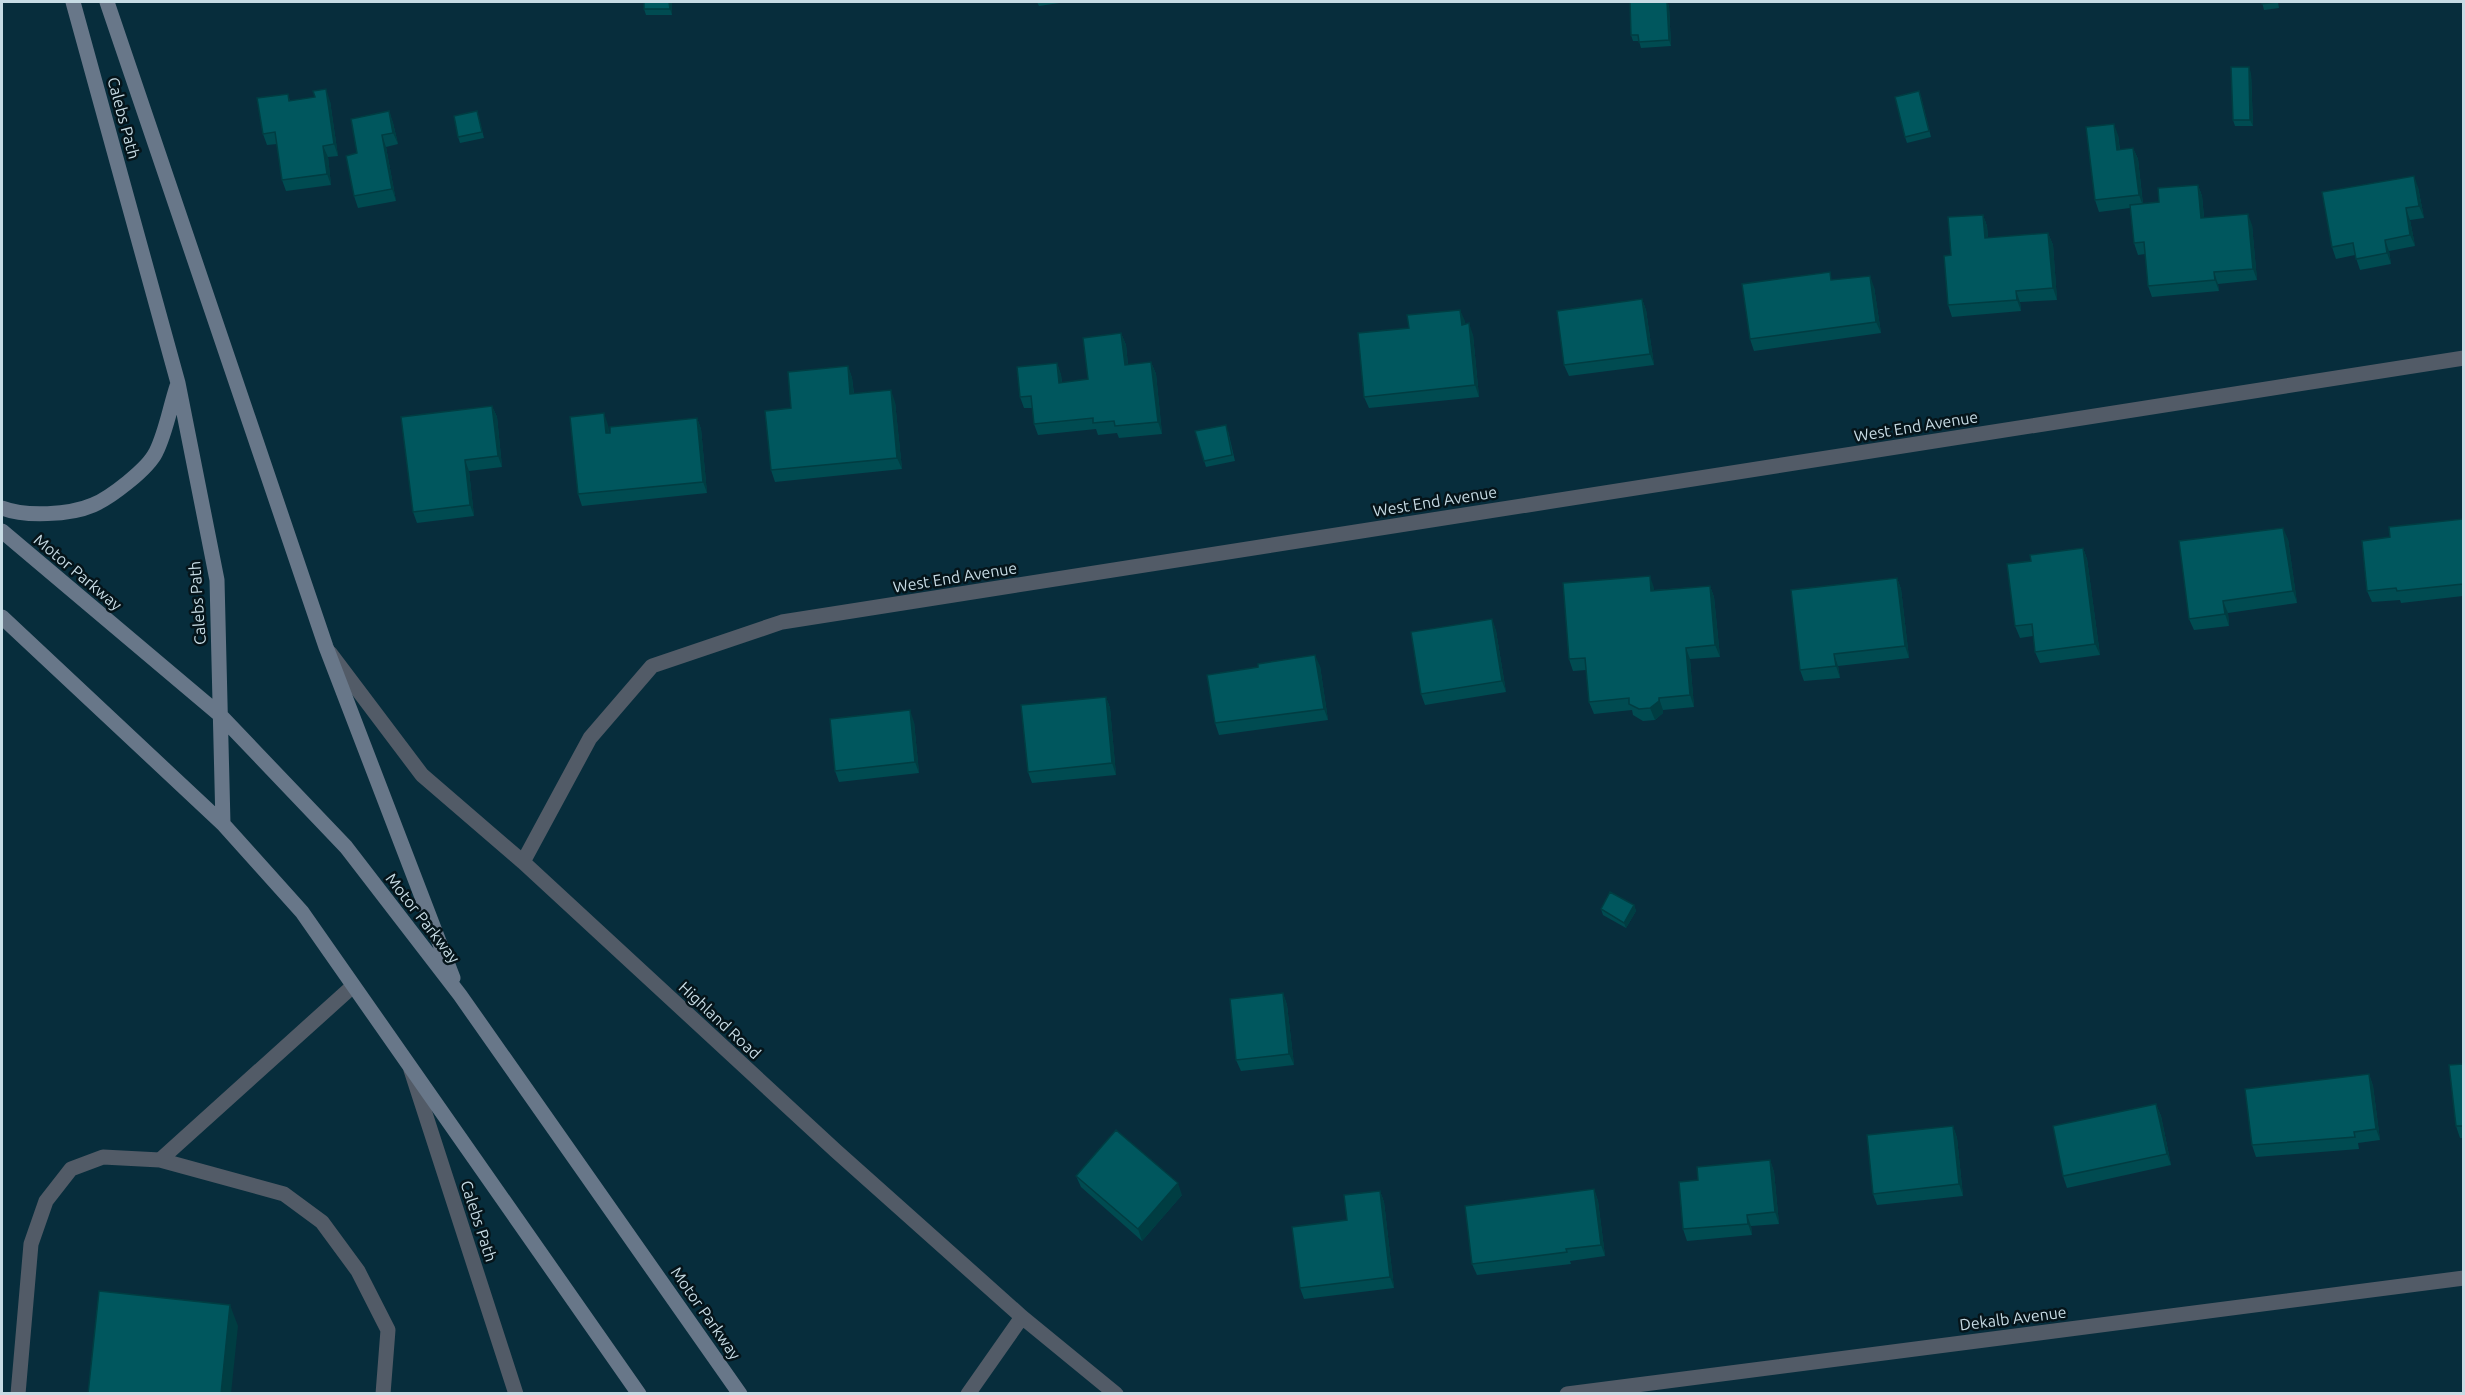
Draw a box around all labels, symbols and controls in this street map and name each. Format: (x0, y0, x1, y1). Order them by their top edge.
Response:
street label: Calebs Path (104, 75, 144, 161)
street label: West End Avenue (1853, 407, 1979, 445)
street label: West End Avenue (1372, 482, 1498, 520)
street label: Motor Parkway (31, 530, 126, 614)
street label: West End Avenue (892, 558, 1018, 596)
street label: Calebs Path (185, 560, 209, 646)
street label: Motor Parkway (382, 870, 464, 967)
street label: Highland Road (676, 978, 764, 1062)
street label: Calebs Path (457, 1178, 501, 1264)
street label: Motor Parkway (667, 1263, 745, 1363)
street label: Dekalb Avenue (1959, 1303, 2067, 1333)

